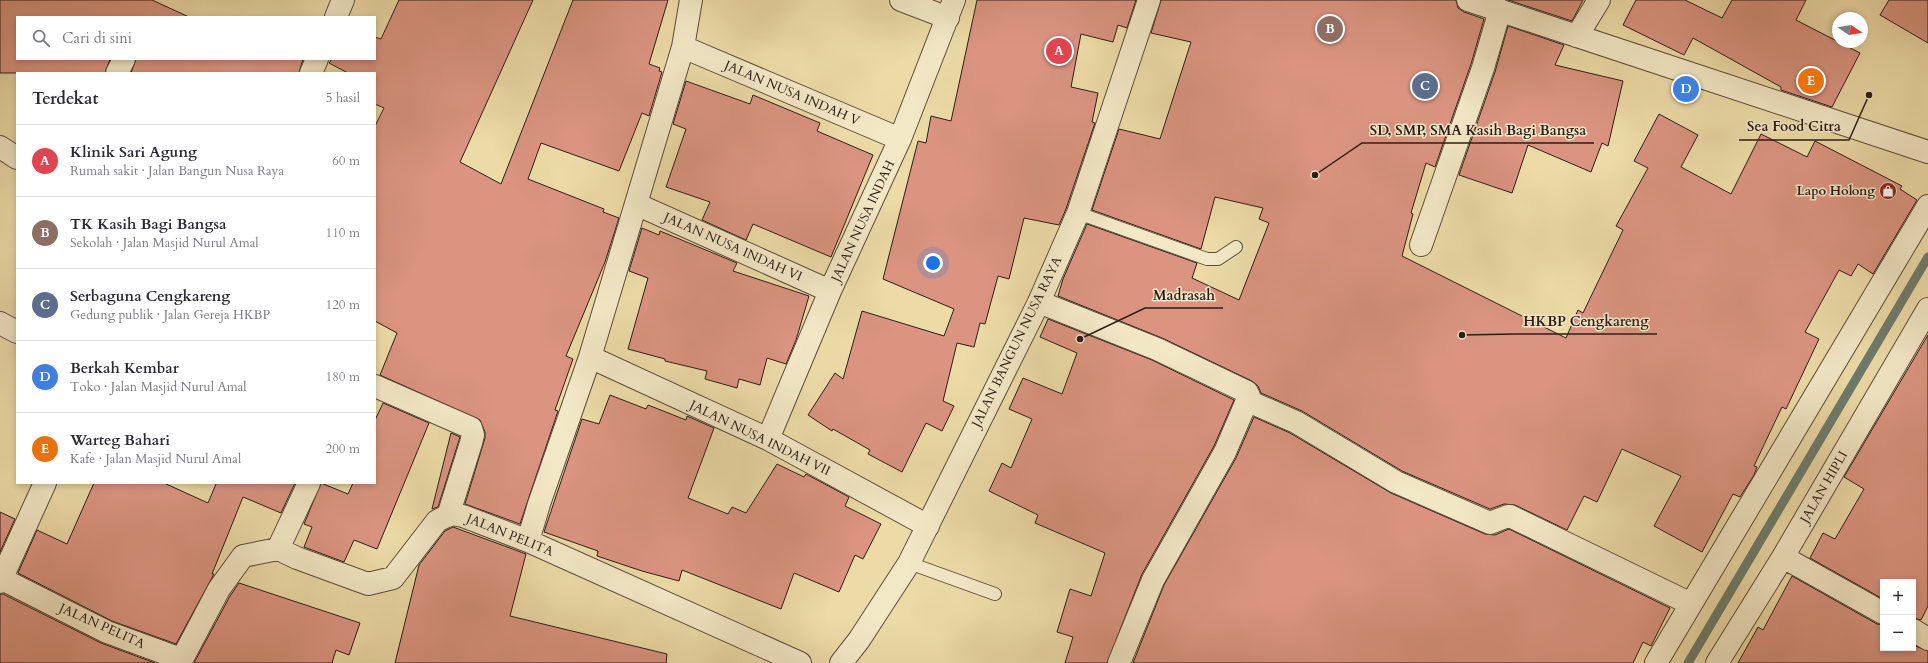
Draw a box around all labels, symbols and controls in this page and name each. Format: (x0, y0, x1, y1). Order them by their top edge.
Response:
north arrow (1832, 12, 1868, 48)
pin: B (1317, 14, 1343, 44)
search box (16, 16, 376, 60)
icon: search (30, 27, 52, 49)
text: Cari di sini (62, 28, 132, 48)
pin: A (1046, 36, 1072, 66)
street label: JALAN NUSA INDAH V (720, 55, 863, 130)
pin: E (1798, 66, 1824, 96)
pin: C (1412, 71, 1438, 101)
pin: D (1673, 74, 1699, 104)
text: Terdekat (32, 87, 98, 110)
text: 5 hasil (326, 89, 360, 107)
callout: Sea Food Citra (1739, 114, 1849, 140)
callout: SD, SMP, SMA Kasih Bagi Bangsa (1362, 117, 1594, 143)
text: Sea Food Citra (1747, 117, 1841, 136)
text: SD, SMP, SMA Kasih Bagi Bangsa (1370, 121, 1586, 140)
text: Klinik Sari Agung (70, 142, 197, 162)
text: A (40, 152, 50, 170)
text: 60 m (332, 152, 360, 170)
street label: JALAN NUSA INDAH (826, 157, 899, 287)
text: Rumah sakit · Jalan Bangun Nusa Raya (70, 162, 284, 180)
shop icon: Lapo Holong (1878, 181, 1898, 201)
place label: Lapo Holong (1796, 182, 1875, 200)
street label: JALAN NUSA INDAH VI (659, 207, 805, 286)
text: TK Kasih Bagi Bangsa (70, 214, 226, 234)
text: B (40, 224, 50, 242)
text: 110 m (326, 224, 360, 242)
text: Sekolah · Jalan Masjid Nurul Amal (70, 234, 259, 252)
your location (923, 253, 943, 273)
street label: JALAN BANGUN NUSA RAYA (967, 253, 1067, 432)
callout: Madrasah (1145, 282, 1223, 308)
text: Serbaguna Cengkareng (70, 286, 230, 306)
text: Madrasah (1153, 286, 1215, 305)
text: C (40, 296, 50, 314)
text: 120 m (326, 296, 360, 314)
text: Gedung publik · Jalan Gereja HKBP (70, 306, 270, 324)
callout: HKBP Cengkareng (1516, 308, 1657, 334)
text: HKBP Cengkareng (1523, 312, 1649, 331)
text: Berkah Kembar (70, 358, 179, 378)
text: D (39, 368, 51, 386)
text: 180 m (326, 368, 360, 386)
text: Toko · Jalan Masjid Nurul Amal (70, 378, 247, 396)
street label: JALAN NUSA INDAH VII (685, 395, 833, 480)
text: Warteg Bahari (70, 430, 170, 450)
text: E (41, 440, 49, 458)
text: 200 m (326, 440, 360, 458)
street label: JALAN HIPLI (1795, 448, 1852, 528)
text: Kafe · Jalan Masjid Nurul Amal (70, 450, 241, 468)
street label: JALAN PELITA (462, 509, 557, 561)
map controls (1880, 579, 1916, 651)
button: + (1880, 579, 1916, 615)
street label: JALAN PELITA (54, 598, 148, 653)
button: − (1880, 615, 1916, 651)

